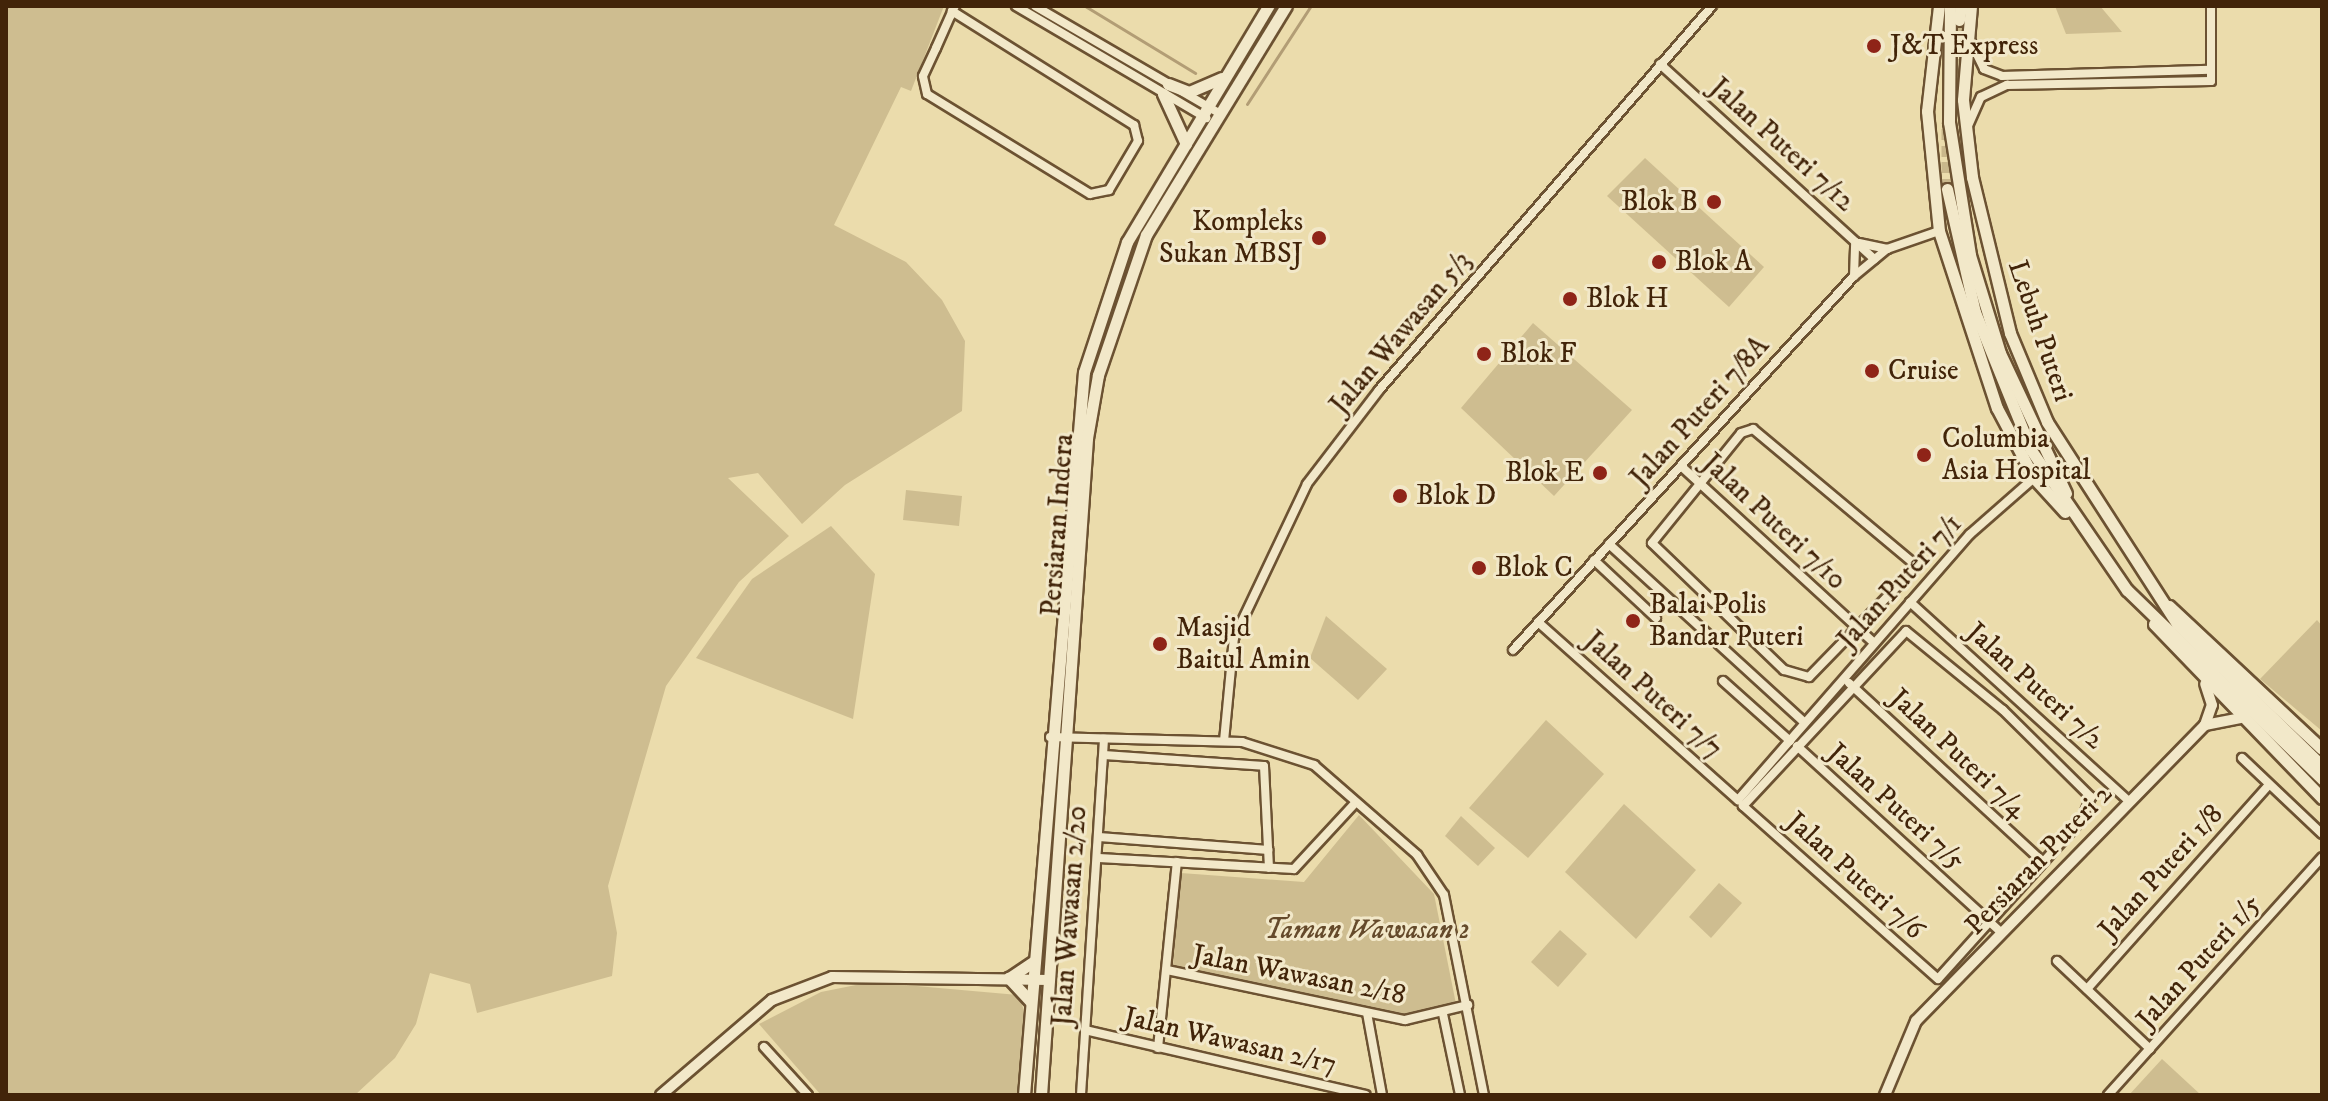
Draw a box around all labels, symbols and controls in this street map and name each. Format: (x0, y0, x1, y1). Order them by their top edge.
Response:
place label: J&T Express (1890, 29, 2038, 63)
marker: J&T Express (1865, 37, 1883, 55)
street label: Jalan Puteri 7/12 (1703, 71, 1861, 219)
place label: Blok B (1621, 185, 1698, 219)
marker: Blok B (1705, 193, 1723, 211)
place label: Kompleks Sukan MBSJ (1159, 205, 1303, 271)
marker: Kompleks Sukan MBSJ (1310, 229, 1328, 247)
street label: Jalan Wawasan 5/3 (1323, 245, 1479, 421)
place label: Blok A (1675, 245, 1752, 279)
marker: Blok A (1650, 253, 1668, 271)
street label: Lebuh Puteri (2000, 256, 2080, 406)
place label: Blok H (1586, 282, 1669, 316)
marker: Blok H (1561, 290, 1579, 308)
street label: Jalan Puteri 7/8A (1623, 330, 1777, 494)
place label: Blok F (1500, 337, 1576, 371)
marker: Blok F (1475, 345, 1493, 363)
place label: Cruise (1888, 354, 1959, 388)
marker: Cruise (1863, 362, 1881, 380)
place label: Columbia Asia Hospital (1942, 422, 2091, 488)
street label: Persiaran Indera (1035, 432, 1081, 618)
marker: Columbia Asia Hospital (1913, 444, 1935, 466)
street label: Jalan Puteri 7/10 (1695, 447, 1853, 597)
place label: Blok E (1505, 456, 1584, 490)
marker: Blok E (1591, 464, 1609, 482)
place label: Blok D (1416, 479, 1496, 513)
marker: Blok D (1391, 487, 1409, 505)
street label: Jalan Puteri 7/1 (1831, 508, 1969, 656)
place label: Blok C (1495, 551, 1573, 585)
marker: Blok C (1470, 559, 1488, 577)
place label: Balai Polis Bandar Puteri (1649, 588, 1803, 654)
place label: Masjid Baitul Amin (1176, 611, 1310, 677)
marker: Balai Polis Bandar Puteri (1624, 612, 1642, 630)
street label: Jalan Puteri 7/2 (1959, 616, 2111, 756)
street label: Jalan Puteri 7/7 (1577, 624, 1729, 766)
marker: Masjid Baitul Amin (1151, 635, 1169, 653)
street label: Jalan Puteri 7/4 (1883, 682, 2033, 826)
street label: Jalan Puteri 7/5 (1820, 736, 1972, 878)
street label: Persiaran Puteri 2 (1958, 777, 2120, 943)
street label: Jalan Puteri 1/8 (2092, 798, 2230, 946)
street label: Jalan Wawasan 2/20 (1046, 805, 1094, 1027)
street label: Jalan Puteri 7/6 (1779, 805, 1931, 947)
street label: Jalan Puteri 1/5 (2130, 888, 2268, 1036)
park label: Taman Wawasan 2 (1264, 913, 1470, 947)
street label: Jalan Wawasan 2/18 (1190, 938, 1408, 1012)
street label: Jalan Wawasan 2/17 (1120, 1000, 1340, 1082)

